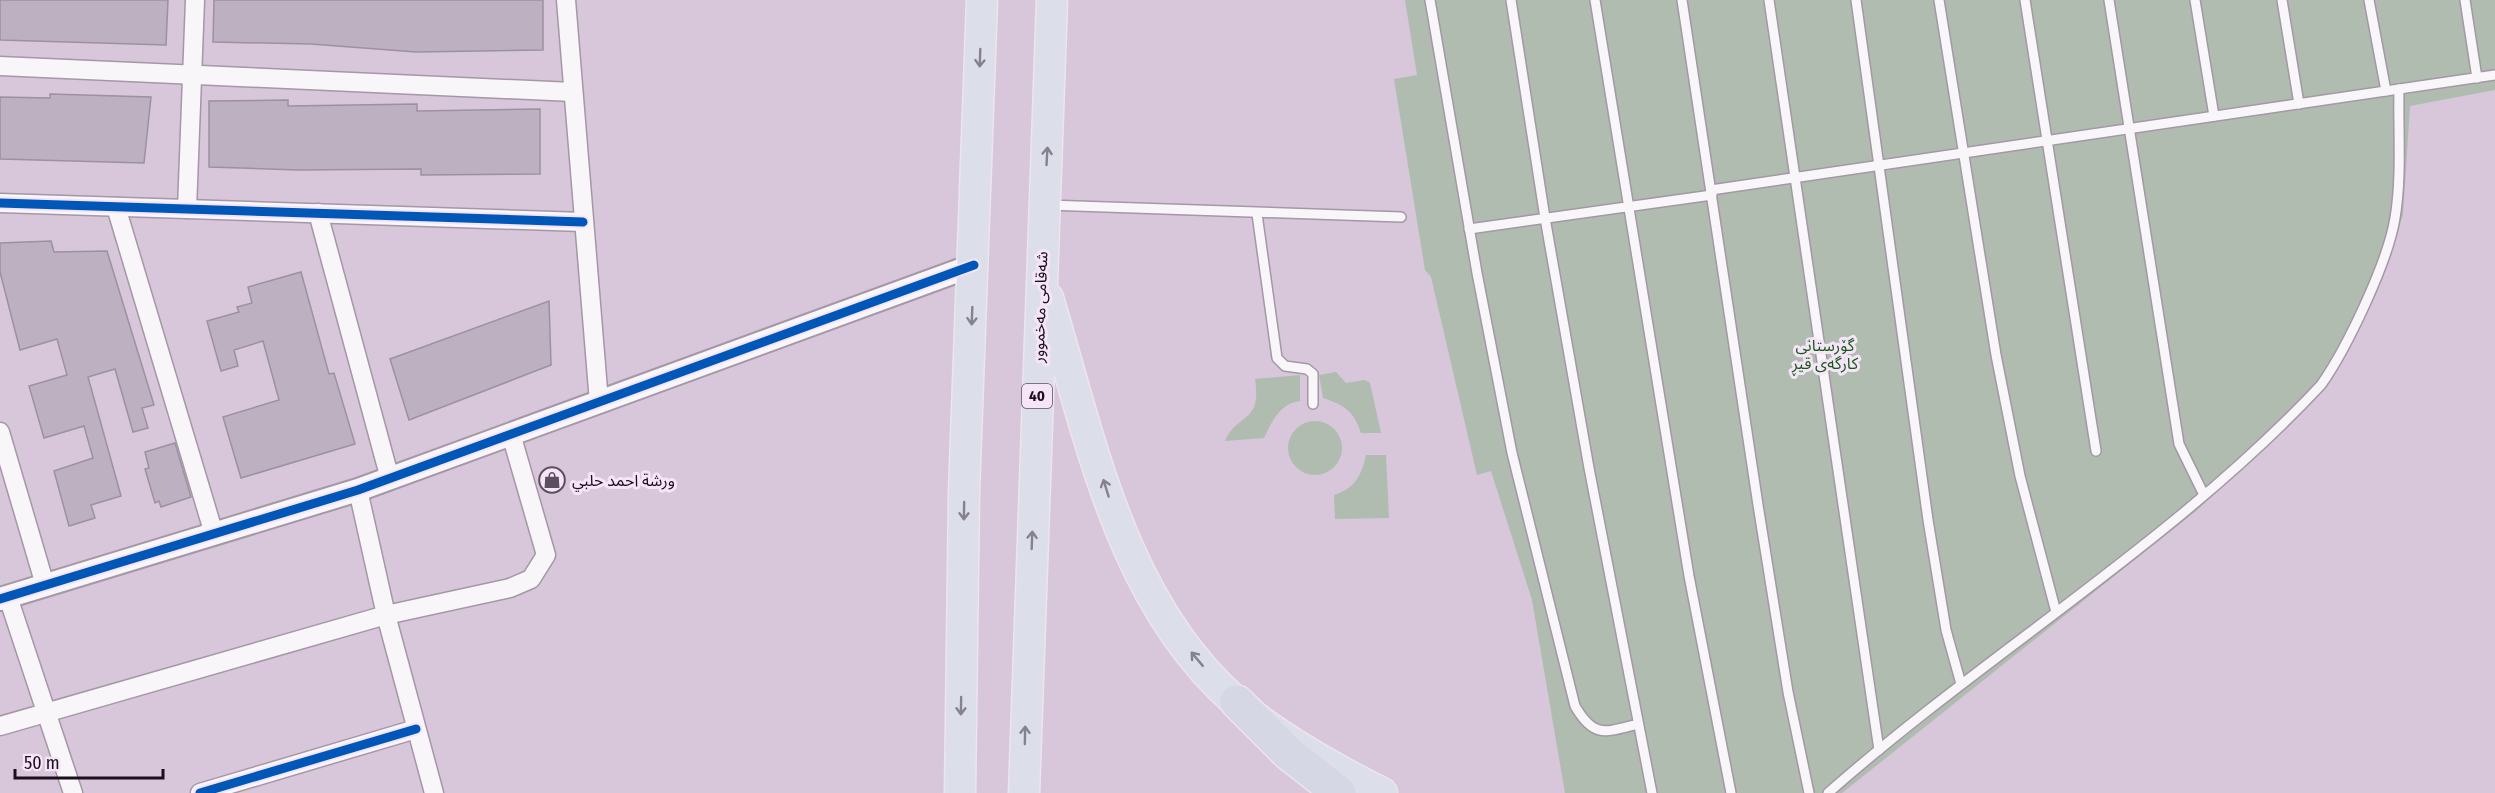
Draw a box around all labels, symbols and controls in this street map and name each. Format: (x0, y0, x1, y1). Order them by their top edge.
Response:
one-way arrow (975, 48, 986, 68)
one-way arrow (1042, 146, 1053, 166)
street label: شەقامی مەخموور (1029, 251, 1051, 364)
one-way arrow (966, 306, 977, 326)
park label: گۆڕستانی کارگەی قیڕ (1791, 336, 1859, 377)
road number: 40 (1022, 384, 1052, 408)
shop icon: ورشة احمد حلبي (537, 465, 567, 495)
place label: ورشة احمد حلبي (572, 471, 675, 492)
one-way arrow (1100, 479, 1111, 498)
one-way arrow (958, 501, 970, 521)
one-way arrow (1026, 530, 1037, 550)
one-way arrow (1190, 652, 1204, 667)
one-way arrow (956, 696, 967, 716)
one-way arrow (1019, 725, 1031, 745)
scale bar (15, 742, 164, 780)
text: 50 m (24, 752, 60, 774)

